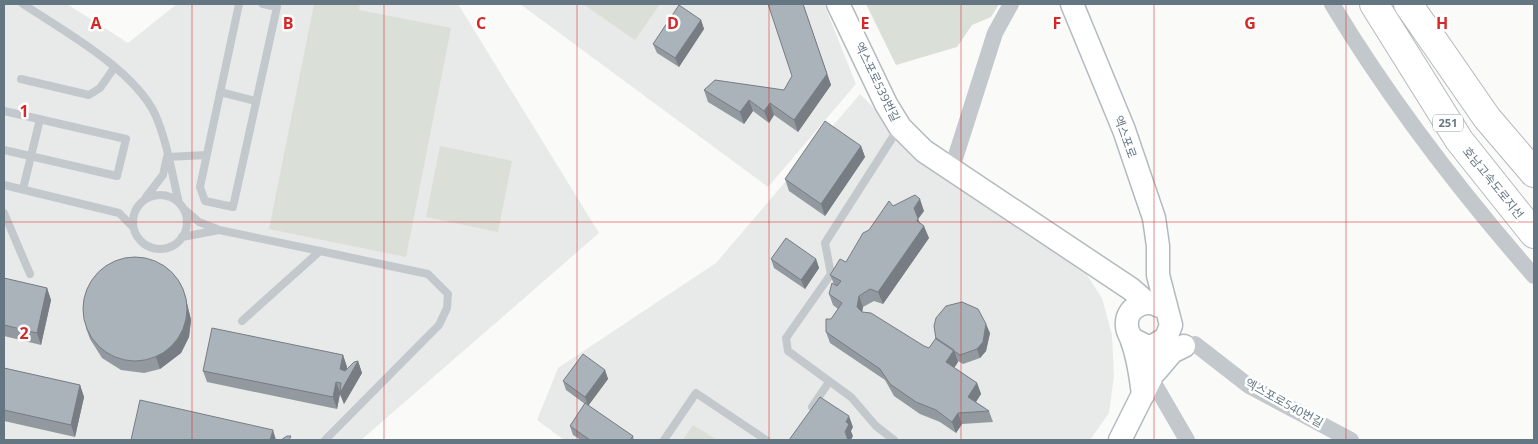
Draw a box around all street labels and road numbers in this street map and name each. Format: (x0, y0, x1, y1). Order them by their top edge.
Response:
street label: 엑스포로539번길 (851, 39, 904, 125)
street label: 엑스포로 (1110, 113, 1141, 160)
road number: 251 (1433, 115, 1463, 132)
street label: 호남고속도로지선 (1459, 143, 1528, 222)
street label: 엑스포로540번길 (1242, 374, 1326, 431)

